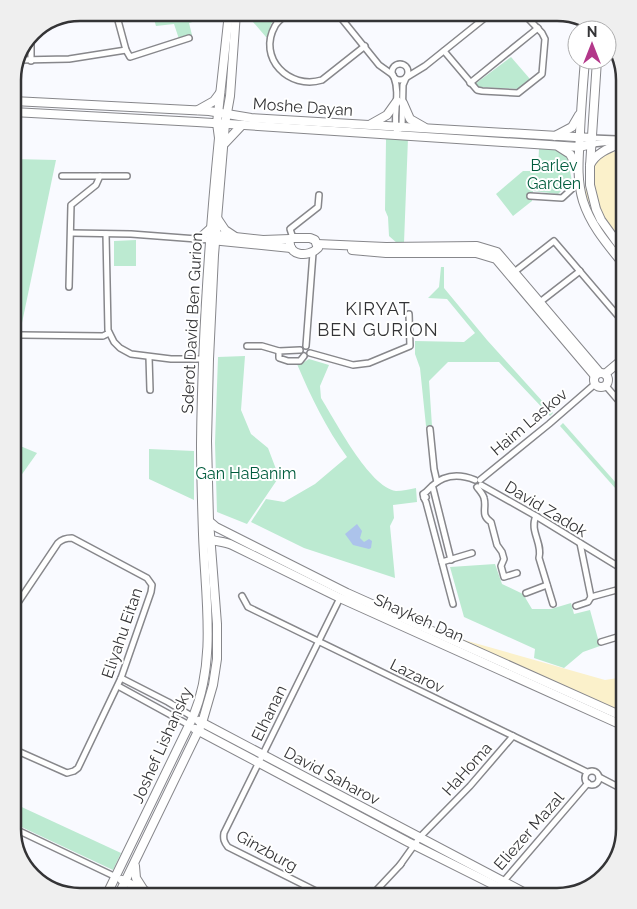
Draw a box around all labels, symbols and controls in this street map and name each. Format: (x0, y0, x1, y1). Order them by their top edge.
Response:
north arrow (567, 20, 617, 70)
text: N (587, 24, 597, 40)
street label: Moshe Dayan (252, 94, 354, 120)
park label: Barlev Garden (527, 156, 581, 193)
street label: Sderot David Ben Gurion (178, 232, 206, 414)
district label: KIRYAT BEN GURION (317, 298, 439, 340)
street label: Haim Laskov (487, 384, 572, 460)
park label: Gan HaBanim (196, 464, 296, 483)
street label: David Zadok (501, 477, 591, 541)
street label: Eliyahu Eitan (98, 585, 146, 681)
street label: Shaykeh Dan (371, 590, 467, 646)
street label: Lazarov (387, 655, 448, 697)
street label: Elhanan (247, 682, 291, 744)
street label: Joshef Lishansky (128, 684, 196, 806)
street label: HaHoma (438, 738, 496, 800)
street label: David Saharov (281, 743, 383, 809)
street label: Eliezer Mazal (490, 788, 568, 874)
street label: Ginzburg (233, 826, 301, 876)

